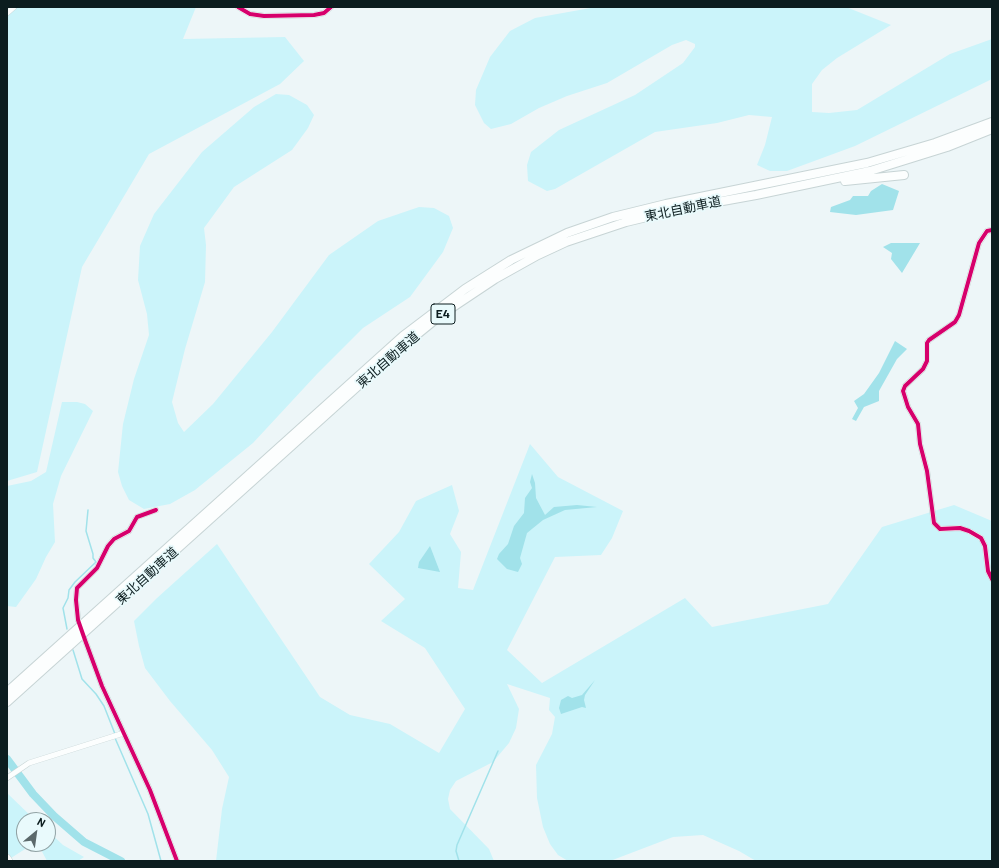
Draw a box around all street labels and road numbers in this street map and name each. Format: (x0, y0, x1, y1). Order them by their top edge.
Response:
street label: 東北自動車道 (643, 193, 723, 225)
road number: E4 (431, 304, 455, 324)
street label: 東北自動車道 (353, 329, 423, 391)
street label: 東北自動車道 (113, 544, 181, 608)

